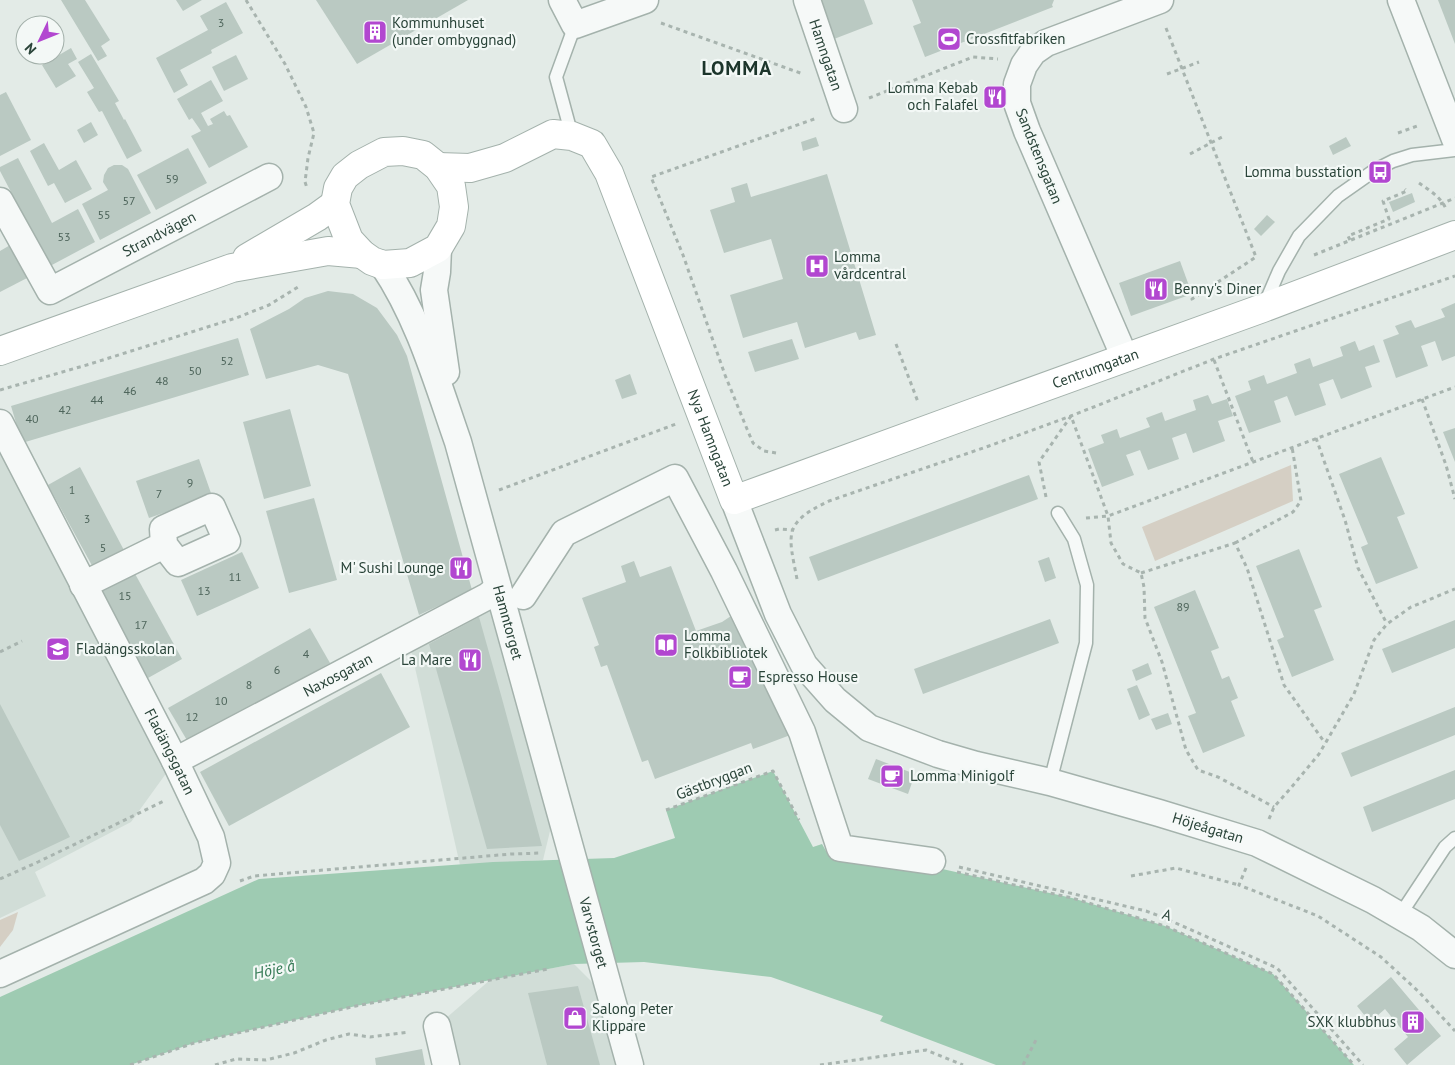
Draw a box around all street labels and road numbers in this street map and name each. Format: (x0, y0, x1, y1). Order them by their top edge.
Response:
street label: Hamngatan (805, 17, 847, 93)
street label: Sandstensgatan (1012, 105, 1067, 206)
street label: Strandvägen (119, 207, 199, 261)
street label: Centrumgatan (1049, 344, 1141, 392)
street label: Nya Hamngatan (684, 386, 738, 489)
street label: Hamntorget (489, 583, 528, 662)
street label: Naxosgatan (300, 649, 375, 701)
street label: Fladängsgatan (141, 705, 200, 798)
street label: Gästbryggan (673, 757, 754, 804)
street label: Höjeågatan (1170, 808, 1246, 847)
street label: Varvstorget (575, 894, 613, 970)
street label: A (1160, 904, 1175, 925)

